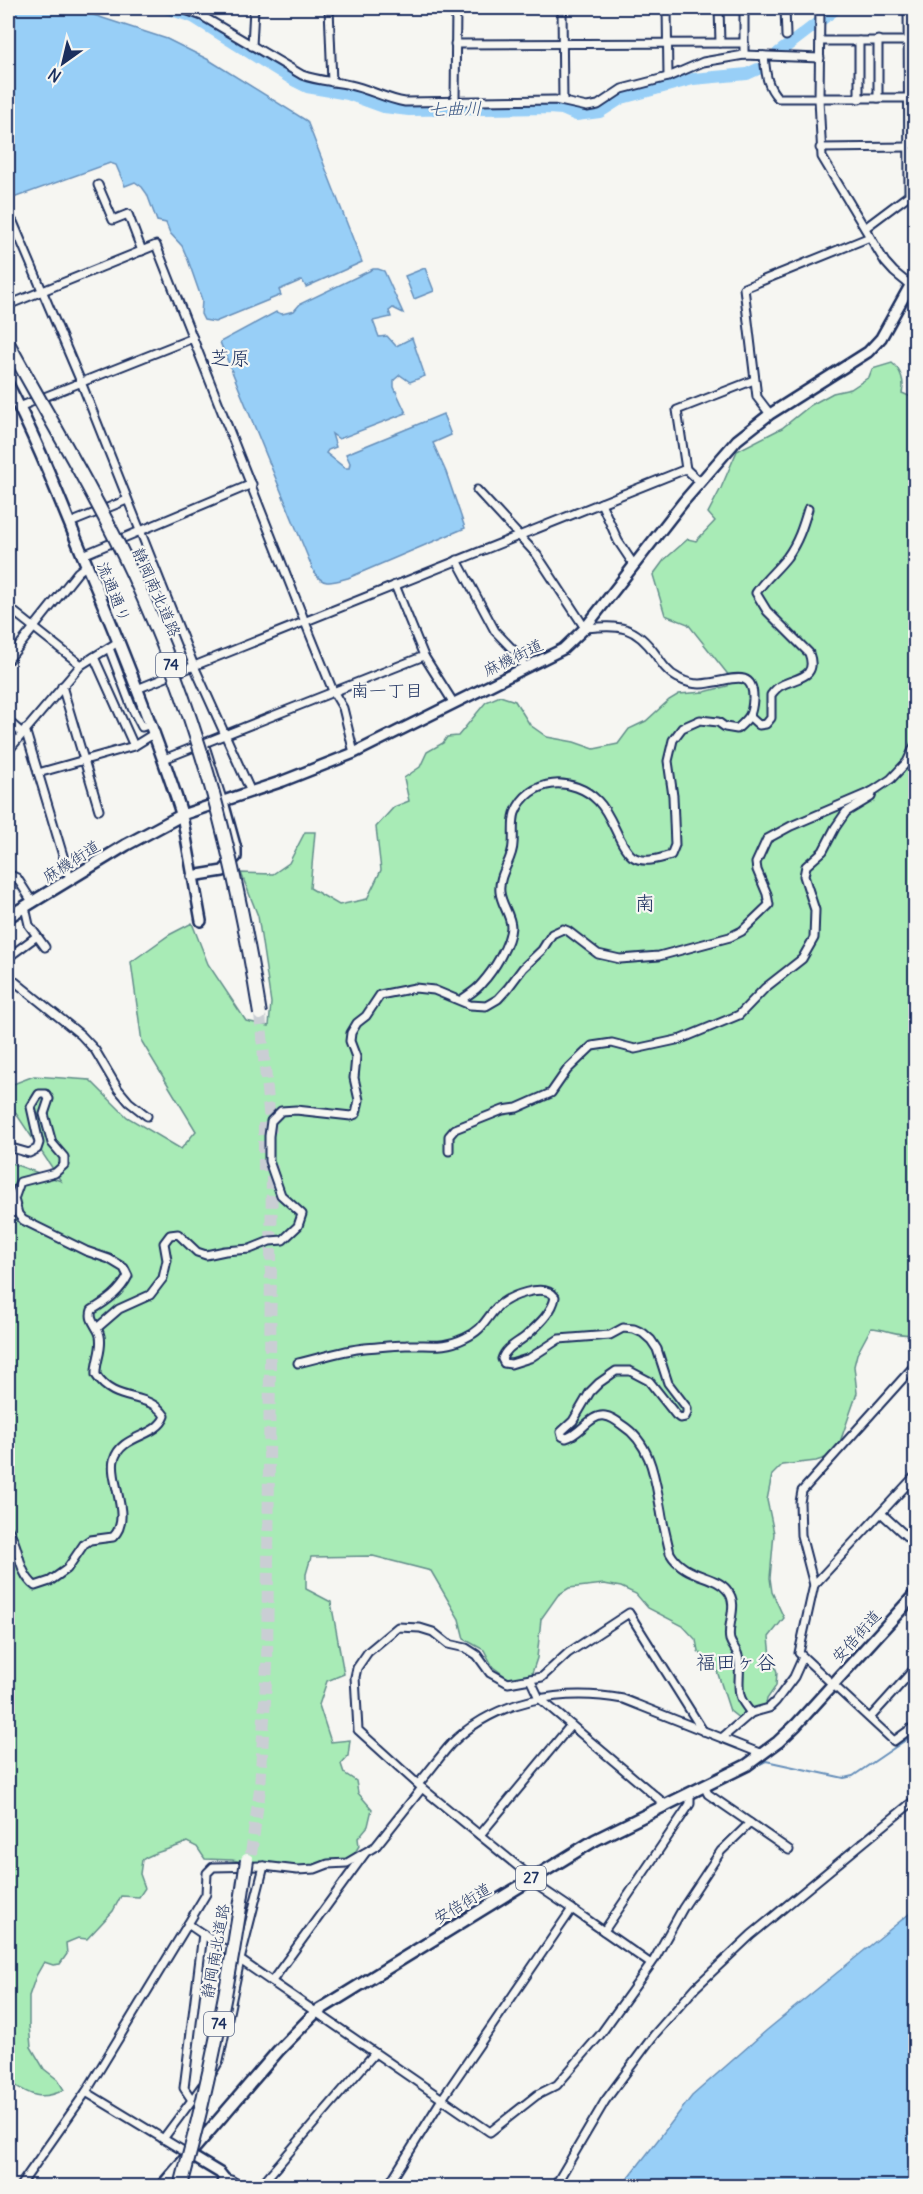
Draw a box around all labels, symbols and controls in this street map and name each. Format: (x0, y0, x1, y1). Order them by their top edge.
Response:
north arrow (33, 33, 93, 93)
text: N (44, 64, 65, 87)
water label: 七曲川 (428, 97, 482, 120)
district label: 芝原 (210, 345, 250, 370)
street label: 静岡南北道路 (128, 544, 186, 640)
street label: 流通通り (93, 559, 135, 625)
street label: 麻機街道 (480, 634, 546, 680)
road number: 74 (156, 653, 186, 677)
district label: 南一丁目 (351, 679, 423, 702)
street label: 麻機街道 (39, 836, 103, 886)
district label: 南 (635, 890, 655, 915)
street label: 安倍街道 (827, 1606, 885, 1666)
district label: 福田ヶ谷 (696, 1649, 776, 1674)
road number: 27 (516, 1866, 546, 1890)
street label: 安倍街道 (429, 1878, 495, 1928)
street label: 静岡南北道路 (197, 1902, 233, 2000)
road number: 74 (204, 2012, 234, 2036)

